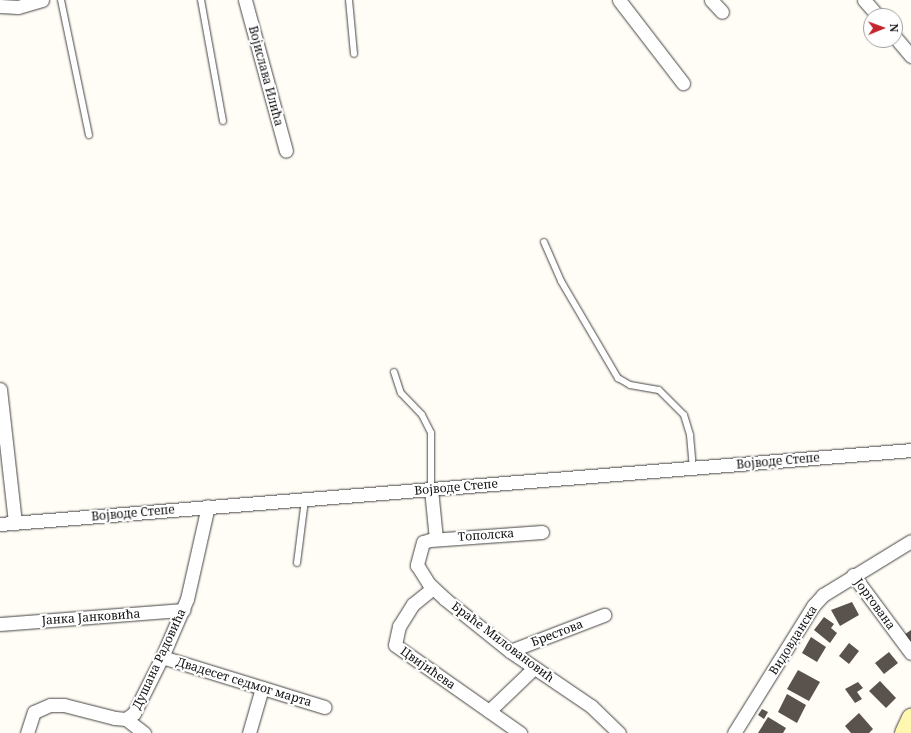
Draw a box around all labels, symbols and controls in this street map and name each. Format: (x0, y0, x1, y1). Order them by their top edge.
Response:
north arrow (863, 8, 903, 48)
text: N (887, 23, 902, 32)
street label: Војислава Илића (246, 24, 286, 128)
street label: Војводе Степе (736, 450, 820, 472)
street label: Војводе Степе (414, 476, 498, 498)
street label: Војводе Степе (91, 502, 175, 524)
street label: Тополска (457, 526, 515, 544)
street label: Јоргована (852, 576, 898, 632)
street label: Браће Миловановић (449, 599, 557, 685)
street label: Видовданска (766, 603, 820, 677)
street label: Јанка Јанковића (41, 606, 141, 628)
street label: Душана Радовића (129, 606, 189, 712)
street label: Брестова (529, 617, 585, 649)
street label: Цвијићева (398, 644, 458, 692)
street label: Двадесет седмог марта (174, 655, 314, 709)

